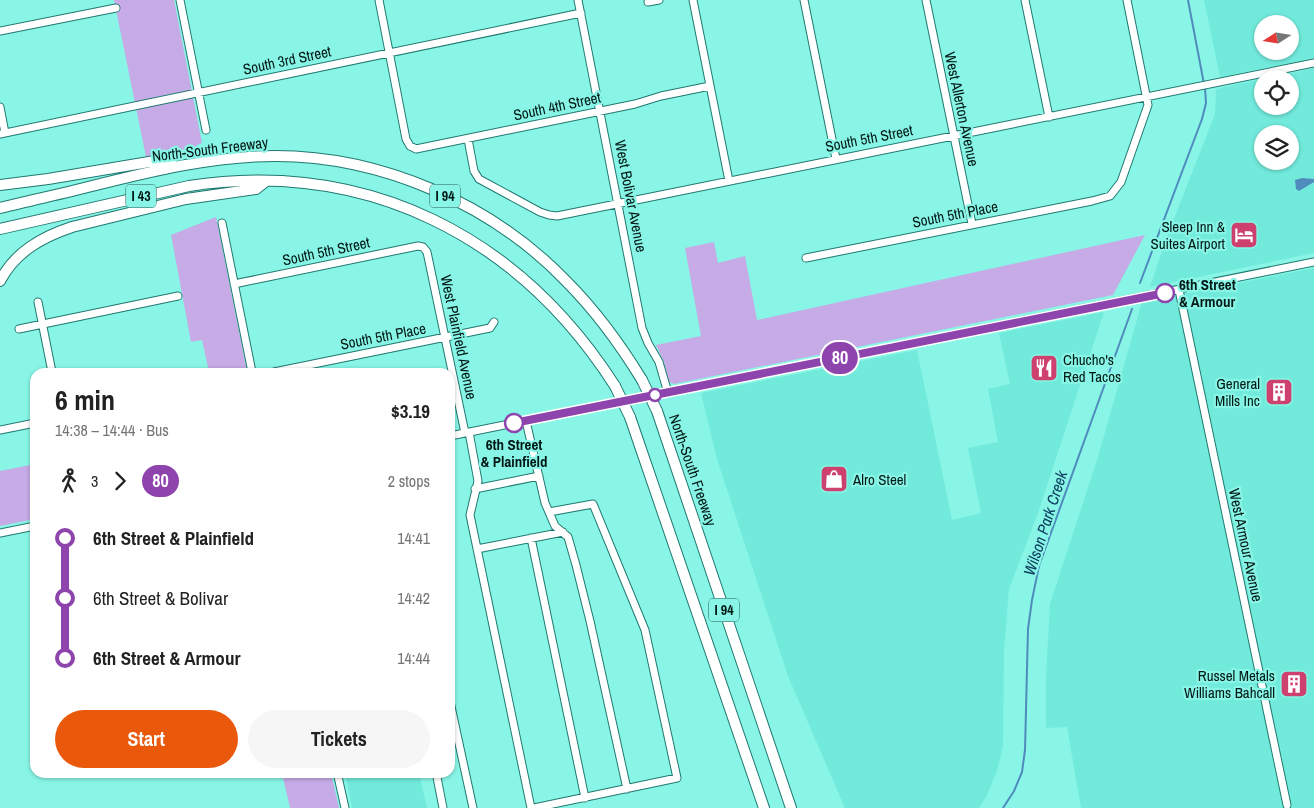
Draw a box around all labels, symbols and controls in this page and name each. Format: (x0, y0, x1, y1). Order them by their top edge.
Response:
north arrow (1254, 15, 1299, 60)
map controls (1254, 15, 1299, 170)
street label: South 3rd Street (241, 40, 334, 80)
street label: West Allerton Avenue (940, 50, 984, 168)
button: locate (1254, 70, 1299, 115)
street label: South 4th Street (511, 86, 603, 126)
street label: South 5th Street (823, 119, 915, 157)
button: layers (1254, 125, 1299, 170)
street label: North-South Freeway (151, 131, 270, 167)
street label: West Bolivar Avenue (610, 138, 652, 254)
road number: I 43 (126, 185, 156, 208)
road number: I 94 (430, 185, 460, 208)
street label: South 5th Place (910, 195, 1000, 233)
place label: Sleep Inn & Suites Airport (1150, 216, 1226, 254)
hotel icon: Sleep Inn & Suites Airport (1229, 220, 1259, 250)
street label: South 5th Street (280, 231, 372, 271)
street label: West Plainfield Avenue (436, 273, 482, 401)
place label: 6th Street & Armour (1179, 274, 1236, 312)
marker: 6th Street & Armour (1155, 283, 1175, 303)
street label: South 5th Place (338, 317, 428, 355)
line badge: 80 (818, 342, 862, 374)
text: 80 (832, 345, 848, 370)
place label: Chucho's Red Tacos (1063, 349, 1121, 387)
restaurant icon: Chucho's Red Tacos (1029, 353, 1059, 383)
place label: General Mills Inc (1215, 373, 1260, 411)
building icon: General Mills Inc (1264, 377, 1294, 407)
text: 6 min (55, 381, 115, 419)
unlabelled marker (648, 388, 662, 402)
text: $3.19 (391, 398, 430, 424)
street label: North-South Freeway (664, 411, 722, 529)
marker: 6th Street & Plainfield (504, 413, 524, 433)
text: 14:38 – 14:44 · Bus (55, 419, 169, 441)
place label: 6th Street & Plainfield (481, 434, 548, 472)
shop icon: Alro Steel (819, 464, 849, 494)
icon: walk (55, 467, 83, 495)
icon: forward (106, 467, 134, 495)
water label: Wilson Park Creek (1018, 467, 1072, 578)
text: 80 (152, 468, 169, 493)
place label: Alro Steel (852, 469, 906, 490)
text: 3 (91, 470, 98, 492)
text: 2 stops (388, 470, 430, 492)
street label: West Armour Avenue (1224, 487, 1268, 604)
text: 6th Street & Plainfield (93, 525, 254, 551)
text: 14:41 (397, 527, 430, 549)
text: 6th Street & Bolivar (93, 585, 228, 611)
text: 14:42 (397, 587, 430, 609)
road number: I 94 (709, 598, 739, 622)
text: 6th Street & Armour (93, 645, 240, 671)
text: 14:44 (397, 647, 430, 669)
place label: Russel Metals Williams Bahcall (1184, 665, 1275, 703)
building icon: Russel Metals Williams Bahcall (1279, 669, 1309, 699)
button: Start (55, 710, 238, 768)
button: Tickets (248, 710, 430, 768)

